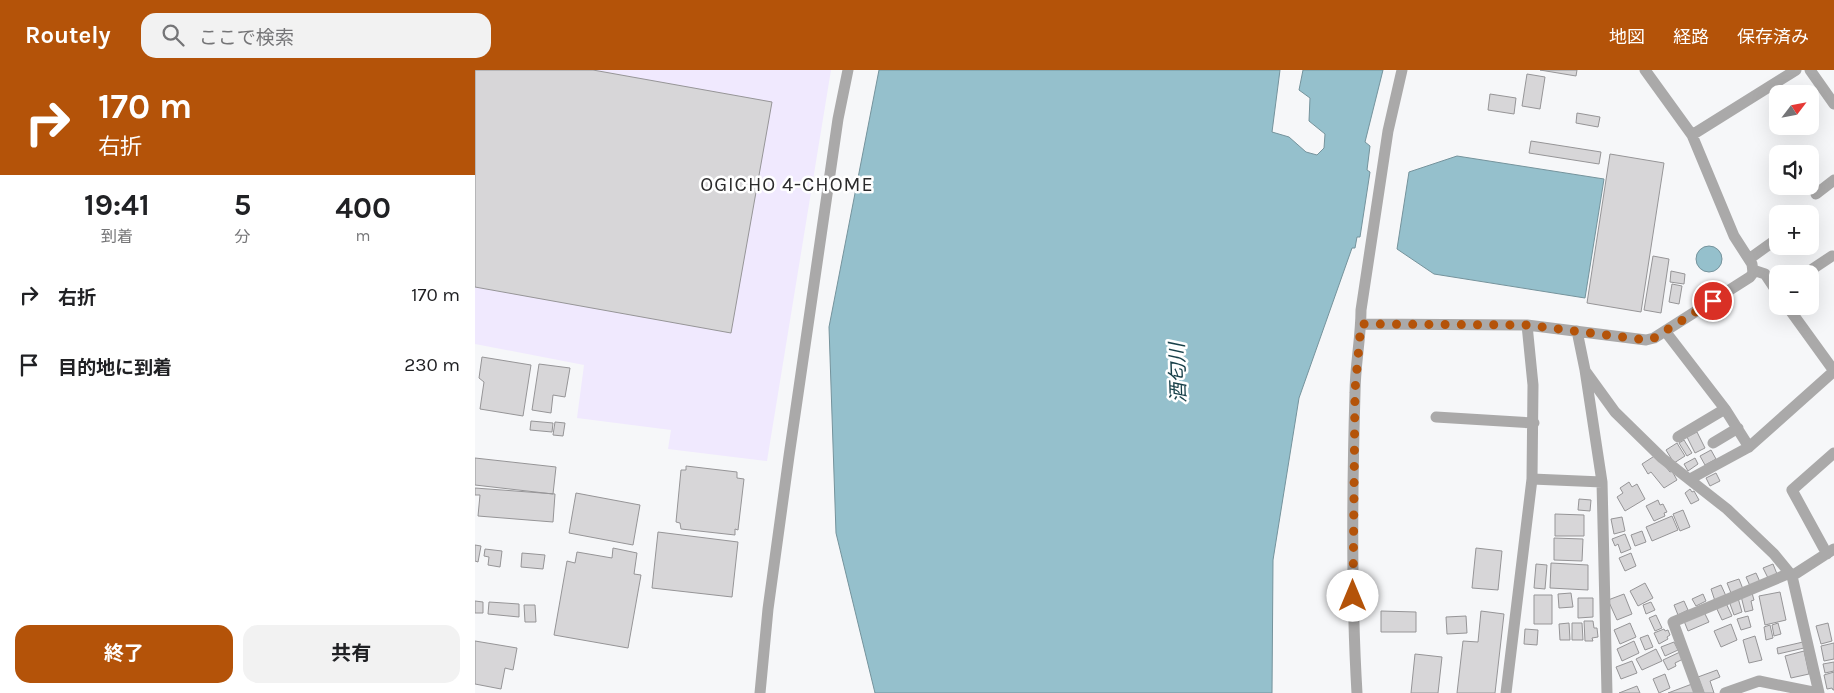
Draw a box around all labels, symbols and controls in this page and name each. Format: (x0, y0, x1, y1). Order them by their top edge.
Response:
search box (141, 13, 491, 58)
text: Routely (25, 21, 111, 49)
icon: search (159, 21, 187, 49)
text: 地図 (1609, 26, 1645, 48)
text: 経路 (1673, 26, 1709, 48)
text: 保存済み (1737, 26, 1809, 48)
text: ここで検索 (199, 27, 294, 49)
north arrow (1769, 85, 1819, 135)
map controls (1769, 85, 1819, 315)
text: 170 m (98, 86, 192, 127)
icon: right (15, 90, 80, 155)
text: 右折 (98, 134, 142, 160)
button: sound (1769, 145, 1819, 195)
district label: OGICHO 4-CHOME (700, 173, 874, 196)
text: 19:41 (84, 187, 150, 223)
text: 5 (234, 187, 251, 223)
text: 400 (335, 190, 391, 226)
button: + (1769, 205, 1819, 255)
text: m (356, 226, 371, 245)
text: 到着 (101, 227, 133, 246)
text: 分 (234, 227, 250, 246)
button: − (1769, 265, 1819, 315)
pin (1692, 280, 1734, 322)
icon: right (15, 281, 43, 309)
text: 170 m (411, 284, 460, 306)
text: 右折 (58, 287, 96, 309)
icon: arrive (1699, 287, 1727, 315)
water label: 酒匂川 (1165, 341, 1191, 403)
icon: arrive (15, 351, 43, 379)
text: 230 m (404, 354, 460, 376)
text: 目的地に到着 (58, 357, 172, 379)
position arrow (1326, 569, 1378, 621)
button: 終了 (15, 625, 233, 683)
button: 共有 (243, 625, 460, 683)

